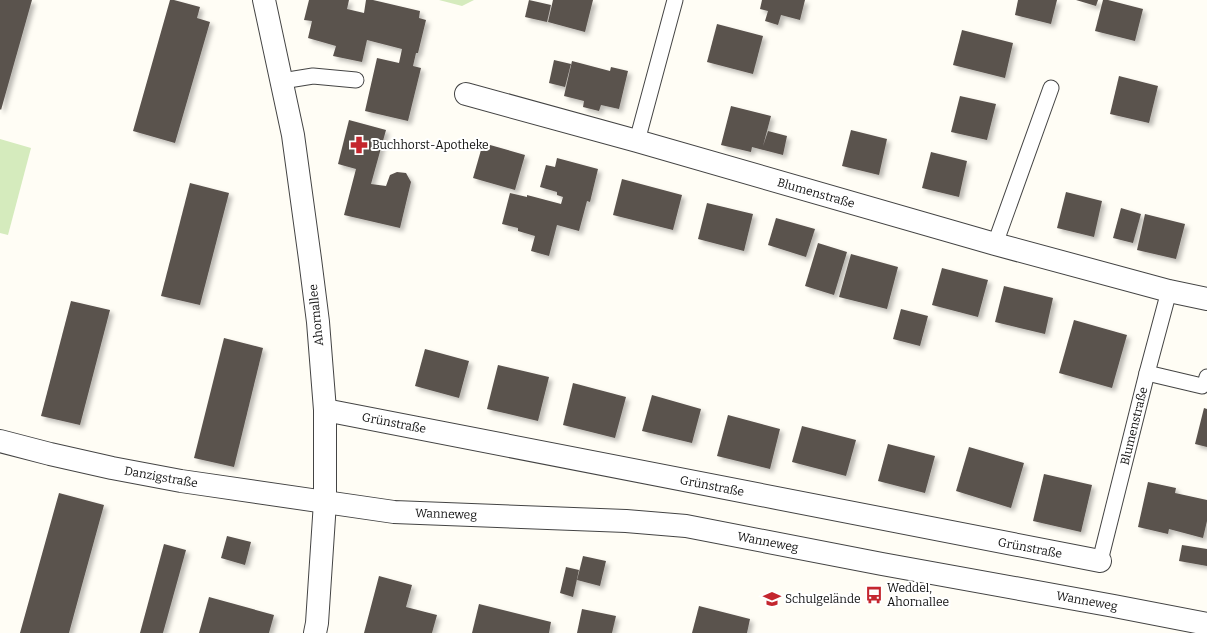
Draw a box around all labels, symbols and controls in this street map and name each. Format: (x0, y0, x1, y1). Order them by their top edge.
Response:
pharmacy icon: Buchhorst-Apotheke (349, 135, 369, 155)
place label: Buchhorst-Apotheke (372, 138, 489, 152)
street label: Blumenstraße (776, 175, 856, 211)
street label: Ahornallee (306, 283, 326, 347)
street label: Blumenstraße (1118, 386, 1150, 466)
street label: Grünstraße (361, 410, 427, 436)
street label: Danzigstraße (123, 464, 199, 490)
street label: Grünstraße (679, 473, 745, 499)
street label: Wanneweg (415, 506, 478, 522)
street label: Wanneweg (736, 529, 800, 555)
street label: Grünstraße (997, 535, 1063, 561)
place label: Weddel, Ahornallee (887, 581, 949, 609)
bus stop icon: Weddel, Ahornallee (864, 585, 884, 605)
school or university icon: Schulgelände (762, 589, 782, 609)
street label: Wanneweg (1055, 589, 1119, 613)
place label: Schulgelände (785, 592, 861, 606)

